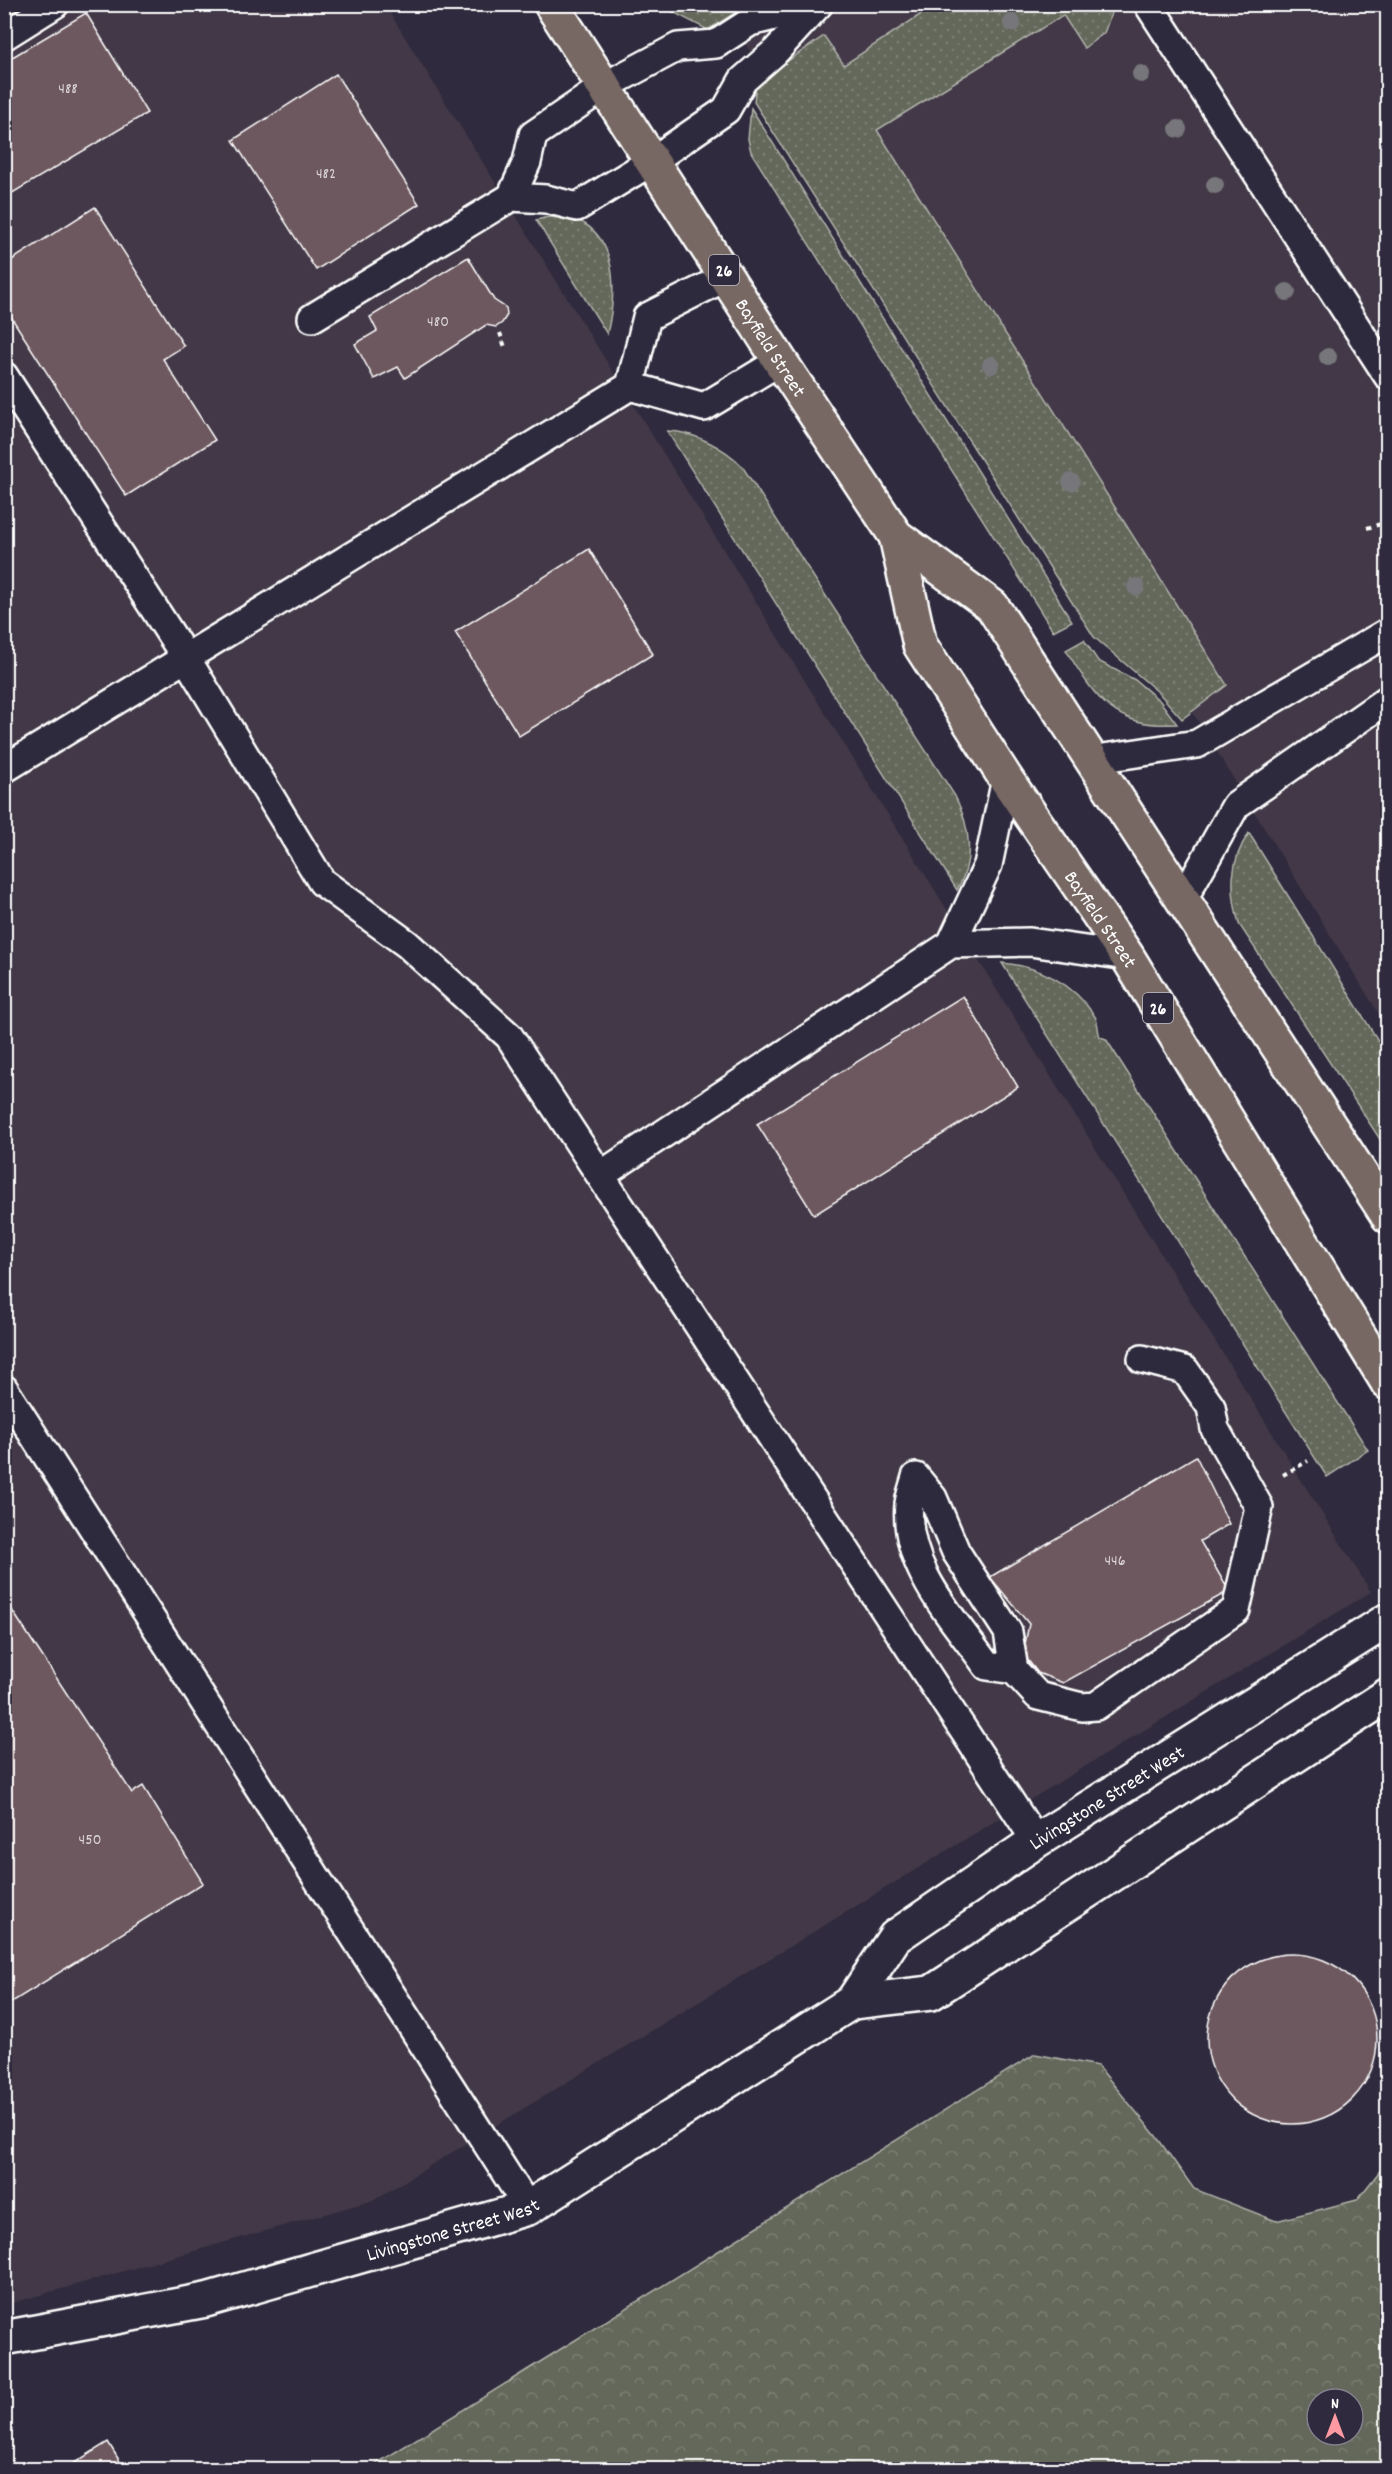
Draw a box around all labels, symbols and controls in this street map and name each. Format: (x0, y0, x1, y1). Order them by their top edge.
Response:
house number: 488 (58, 78, 78, 101)
house number: 482 (316, 163, 336, 186)
road number: 26 (709, 255, 739, 285)
street label: Bayfield Street (727, 294, 811, 404)
house number: 480 (427, 311, 449, 334)
street label: Bayfield Street (1056, 866, 1142, 974)
road number: 26 (1143, 993, 1173, 1023)
house number: 446 (1104, 1550, 1126, 1573)
street label: Livingstone Street West (1025, 1740, 1191, 1859)
house number: 450 (79, 1829, 101, 1852)
street label: Livingstone Street West (364, 2193, 546, 2270)
north arrow (1305, 2387, 1365, 2447)
text: N (1331, 2393, 1339, 2416)

